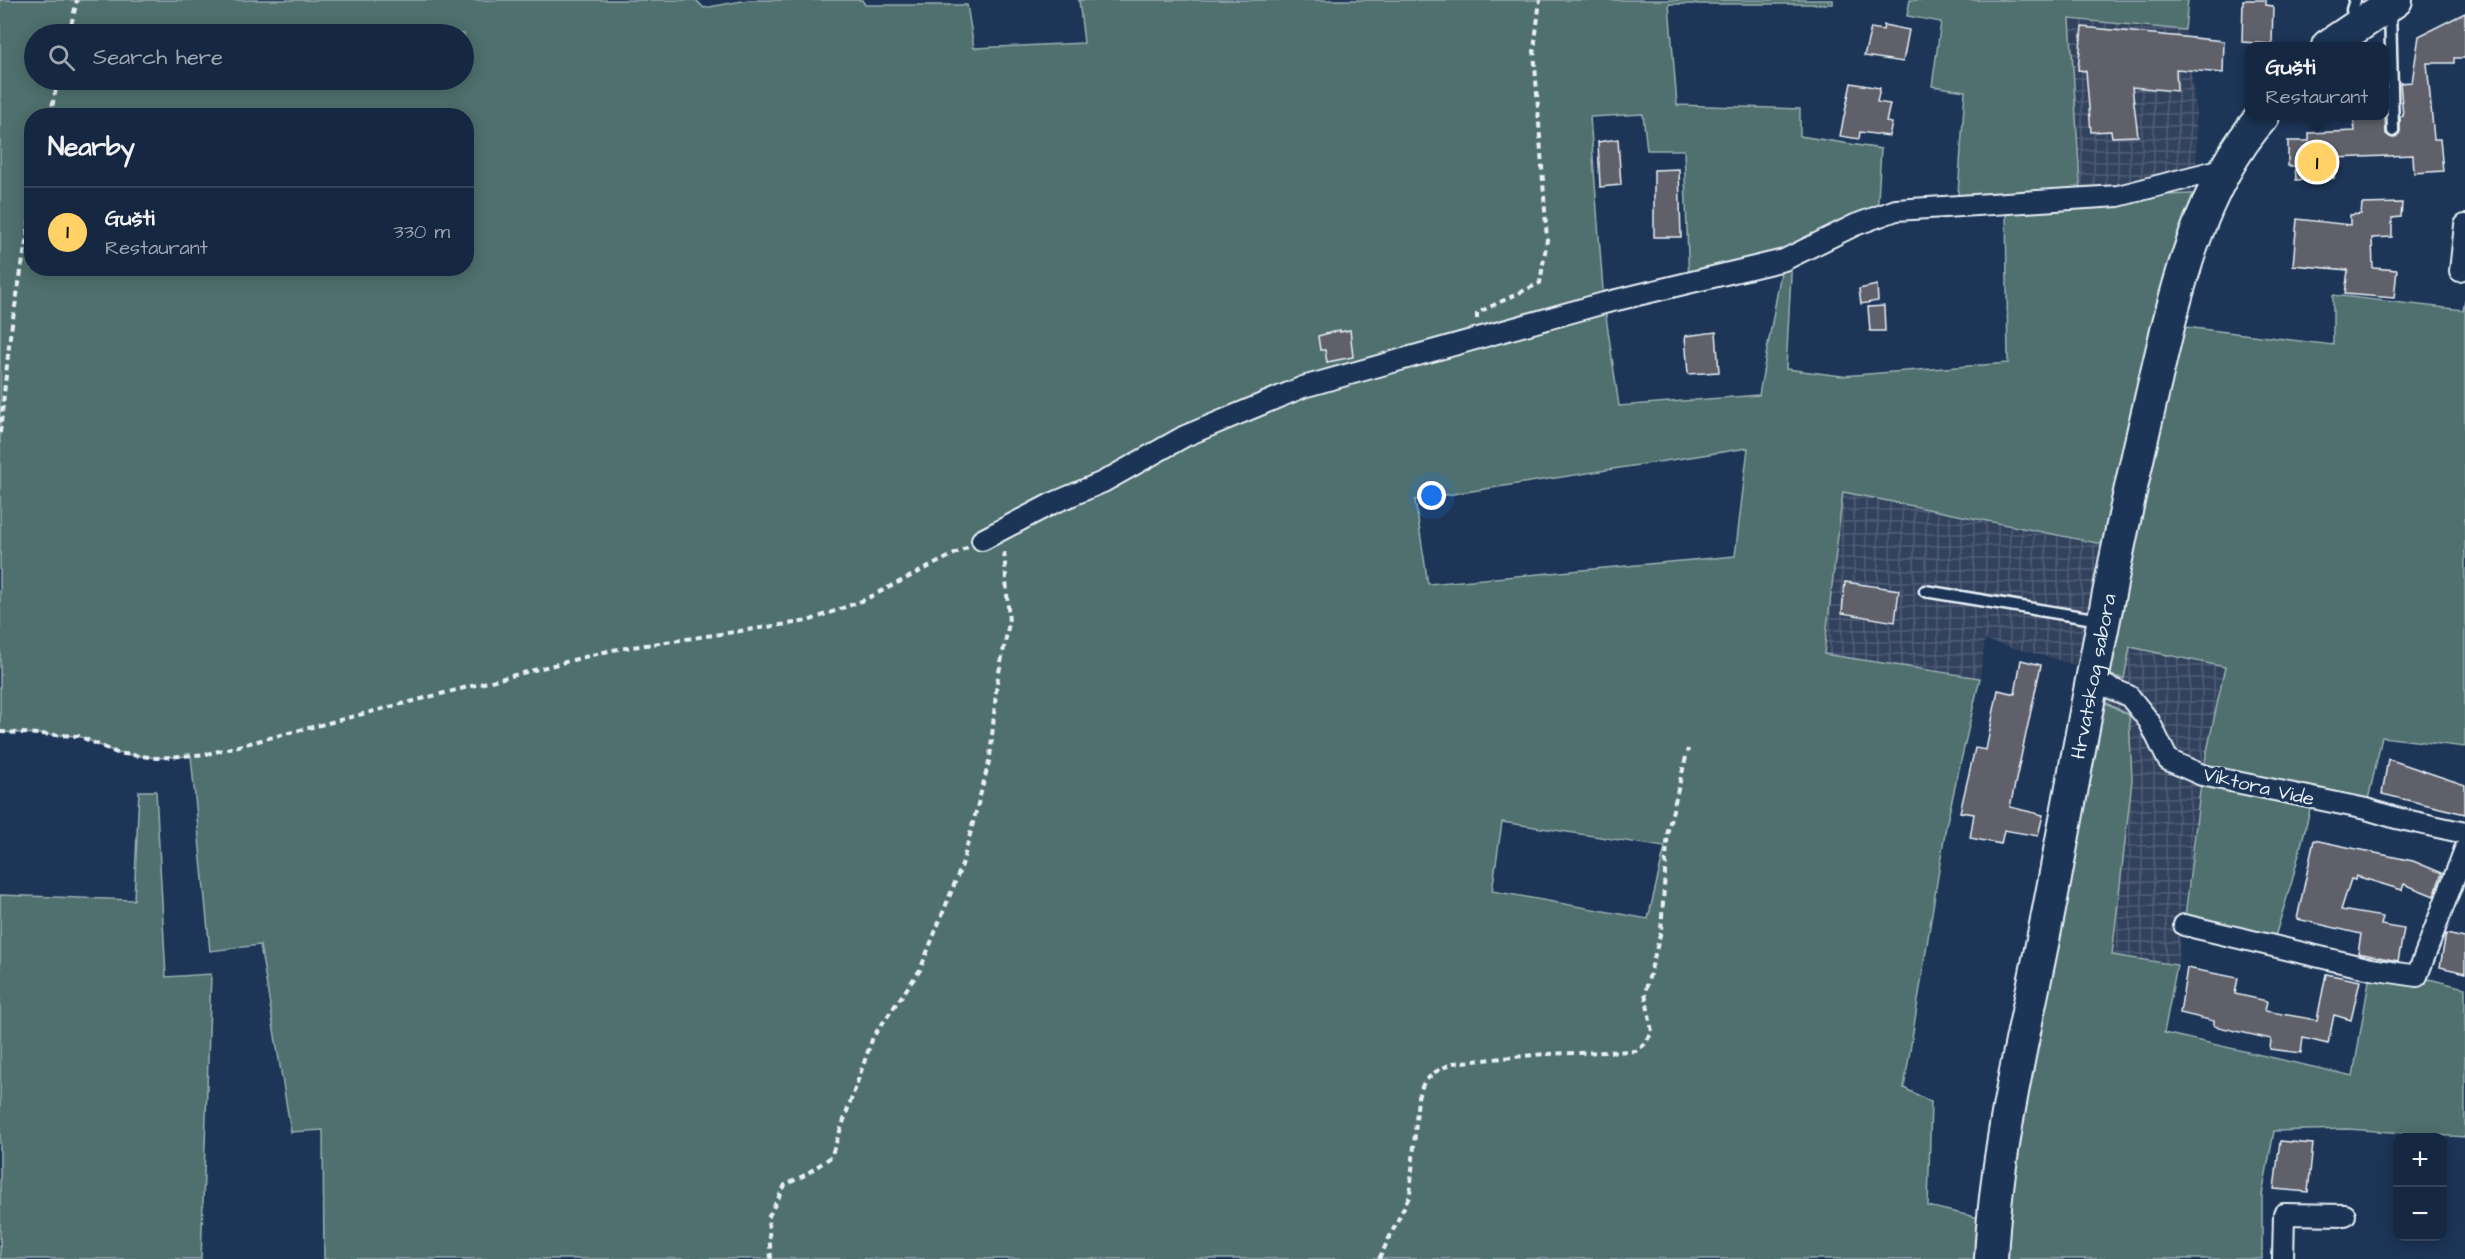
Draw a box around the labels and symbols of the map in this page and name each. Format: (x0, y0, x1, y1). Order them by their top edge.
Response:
pin: 1 (2298, 140, 2336, 184)
your location (1417, 481, 1446, 510)
street label: Hrvatskog sabora (2064, 591, 2124, 761)
street label: Viktora Vide (2201, 761, 2317, 813)

